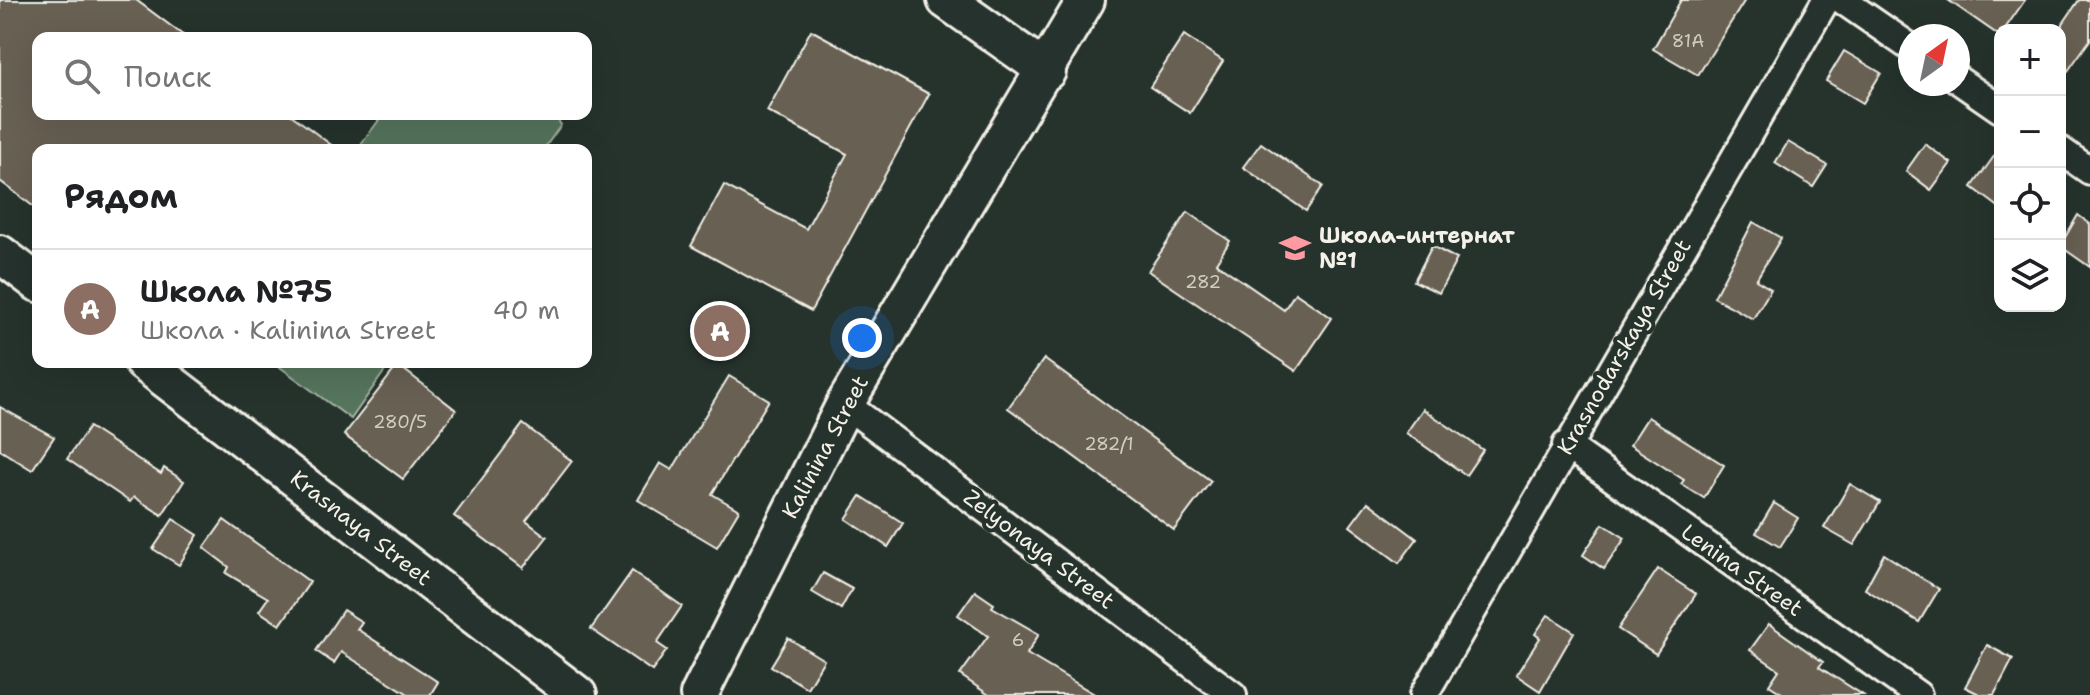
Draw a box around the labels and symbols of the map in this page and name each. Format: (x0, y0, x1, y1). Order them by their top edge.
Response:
north arrow (1898, 24, 1970, 96)
house number: 81А (1672, 29, 1704, 53)
place label: Школа-интернат №1 (1319, 221, 1516, 275)
school or university icon: Школа-интернат №1 (1278, 231, 1312, 265)
street label: Krasnodarskaya Street (1550, 234, 1698, 460)
house number: 282 (1185, 270, 1221, 294)
pin: A (694, 301, 746, 361)
your location (842, 318, 882, 358)
street label: Kalinina Street (775, 370, 875, 524)
house number: 280/5 (373, 410, 427, 434)
house number: 282/1 (1084, 432, 1134, 456)
street label: Krasnaya Street (284, 464, 438, 592)
street label: Zelyonaya Street (958, 483, 1120, 615)
street label: Lenina Street (1675, 517, 1809, 623)
house number: 6 (1012, 628, 1024, 652)

